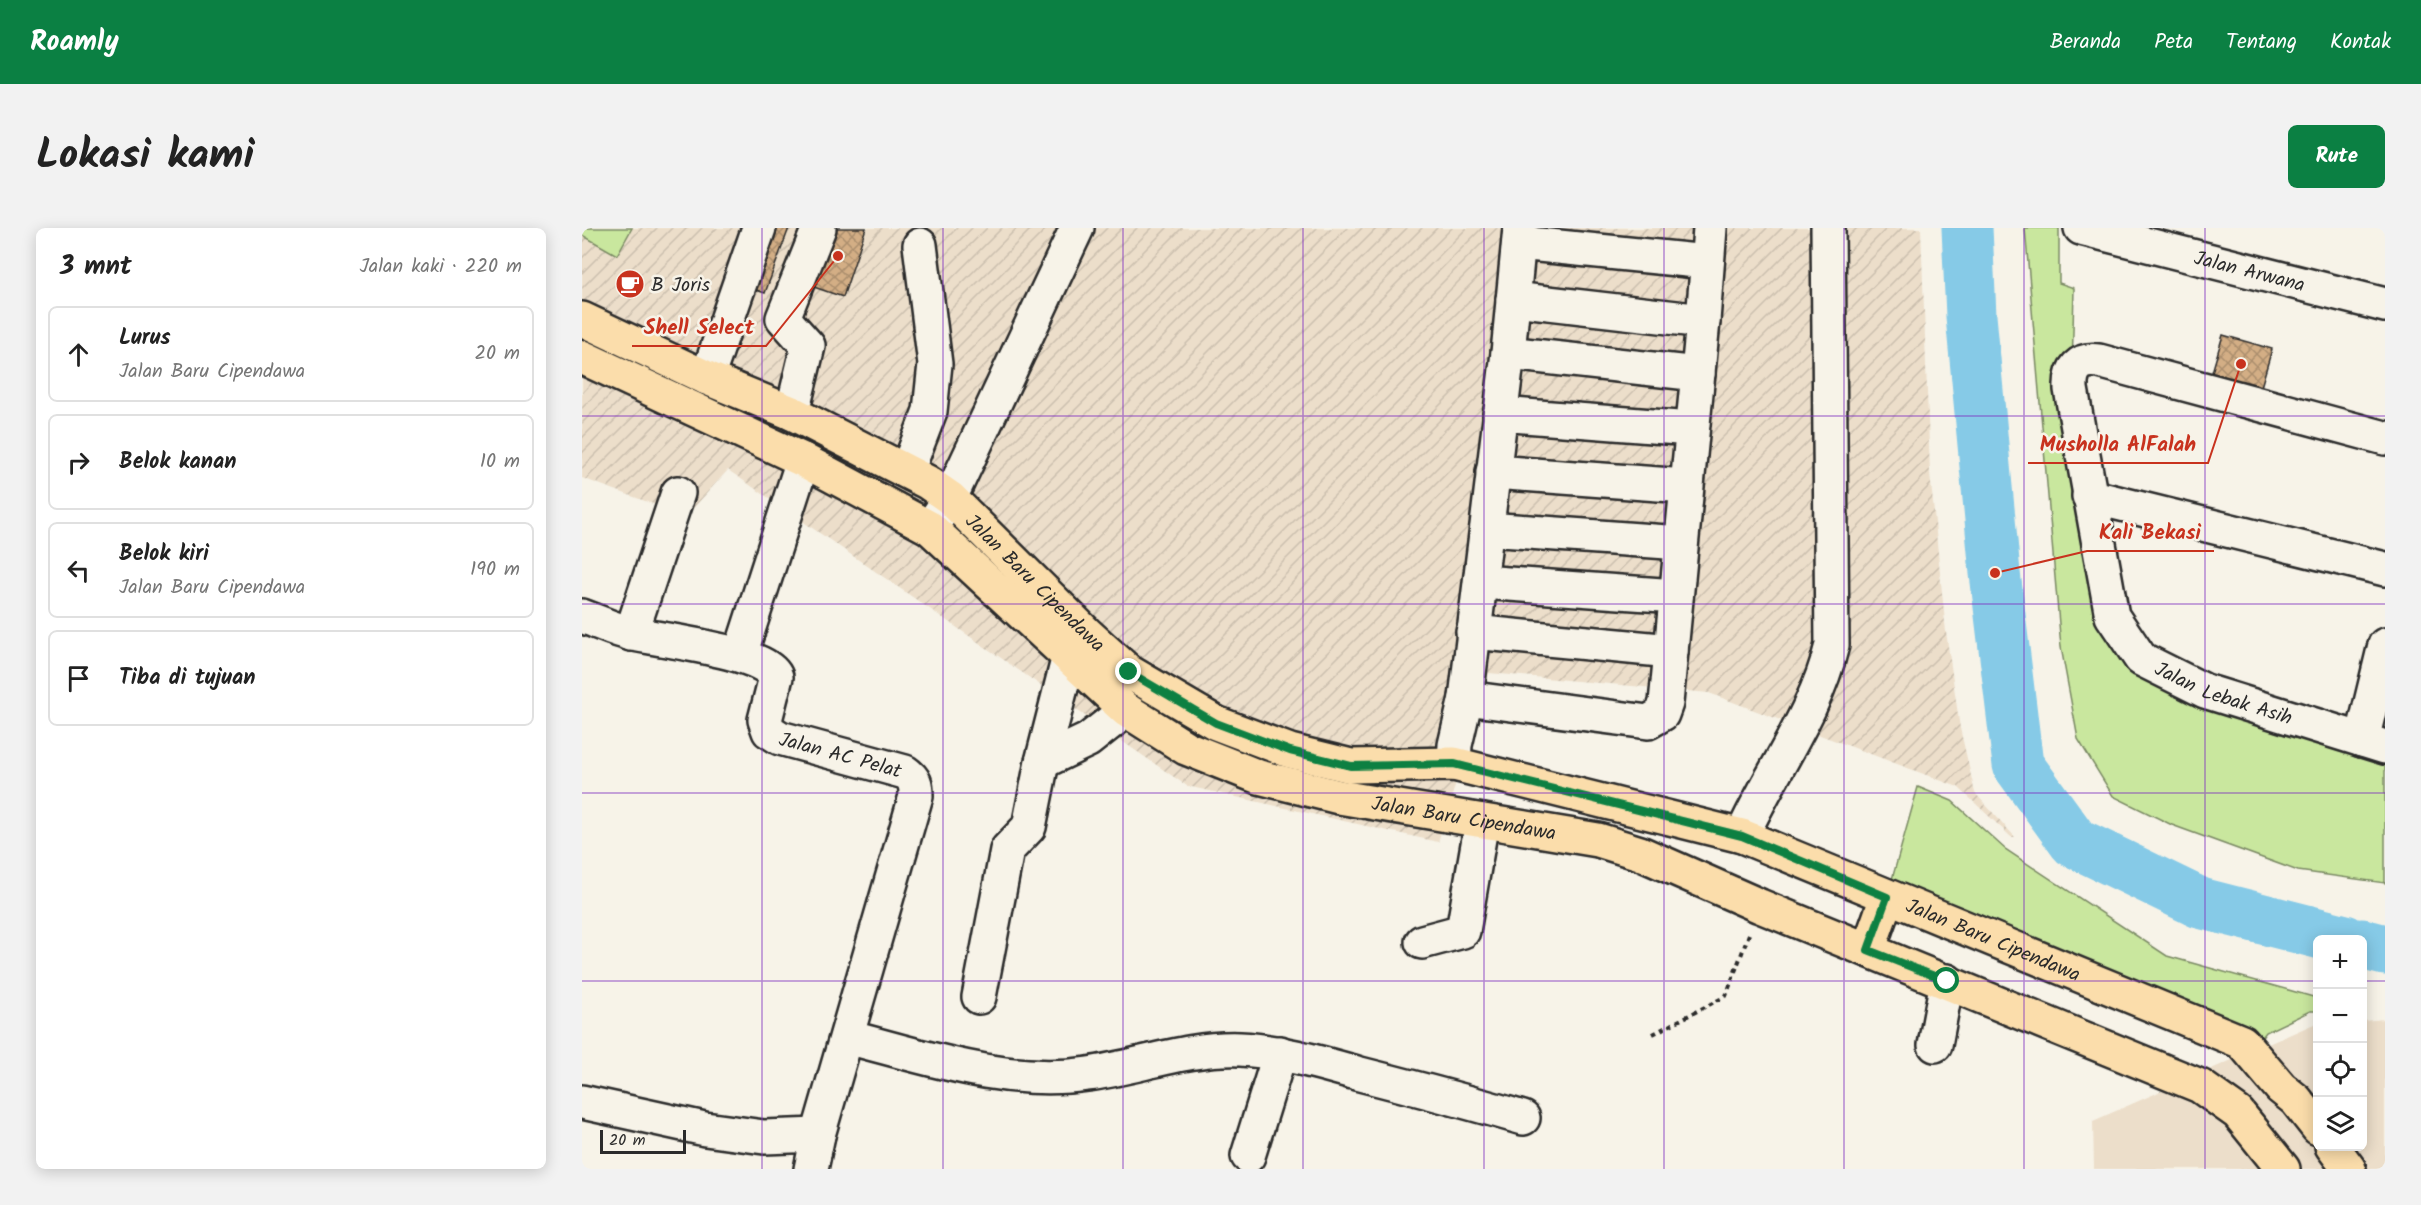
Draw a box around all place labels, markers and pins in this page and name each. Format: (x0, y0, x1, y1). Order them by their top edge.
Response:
cafe icon: B Joris (614, 268, 646, 300)
place label: B Joris (651, 270, 711, 302)
callout: Shell Select (632, 307, 766, 346)
callout: Musholla AlFalah (2028, 424, 2208, 463)
callout: Kali Bekasi (2087, 512, 2214, 551)

